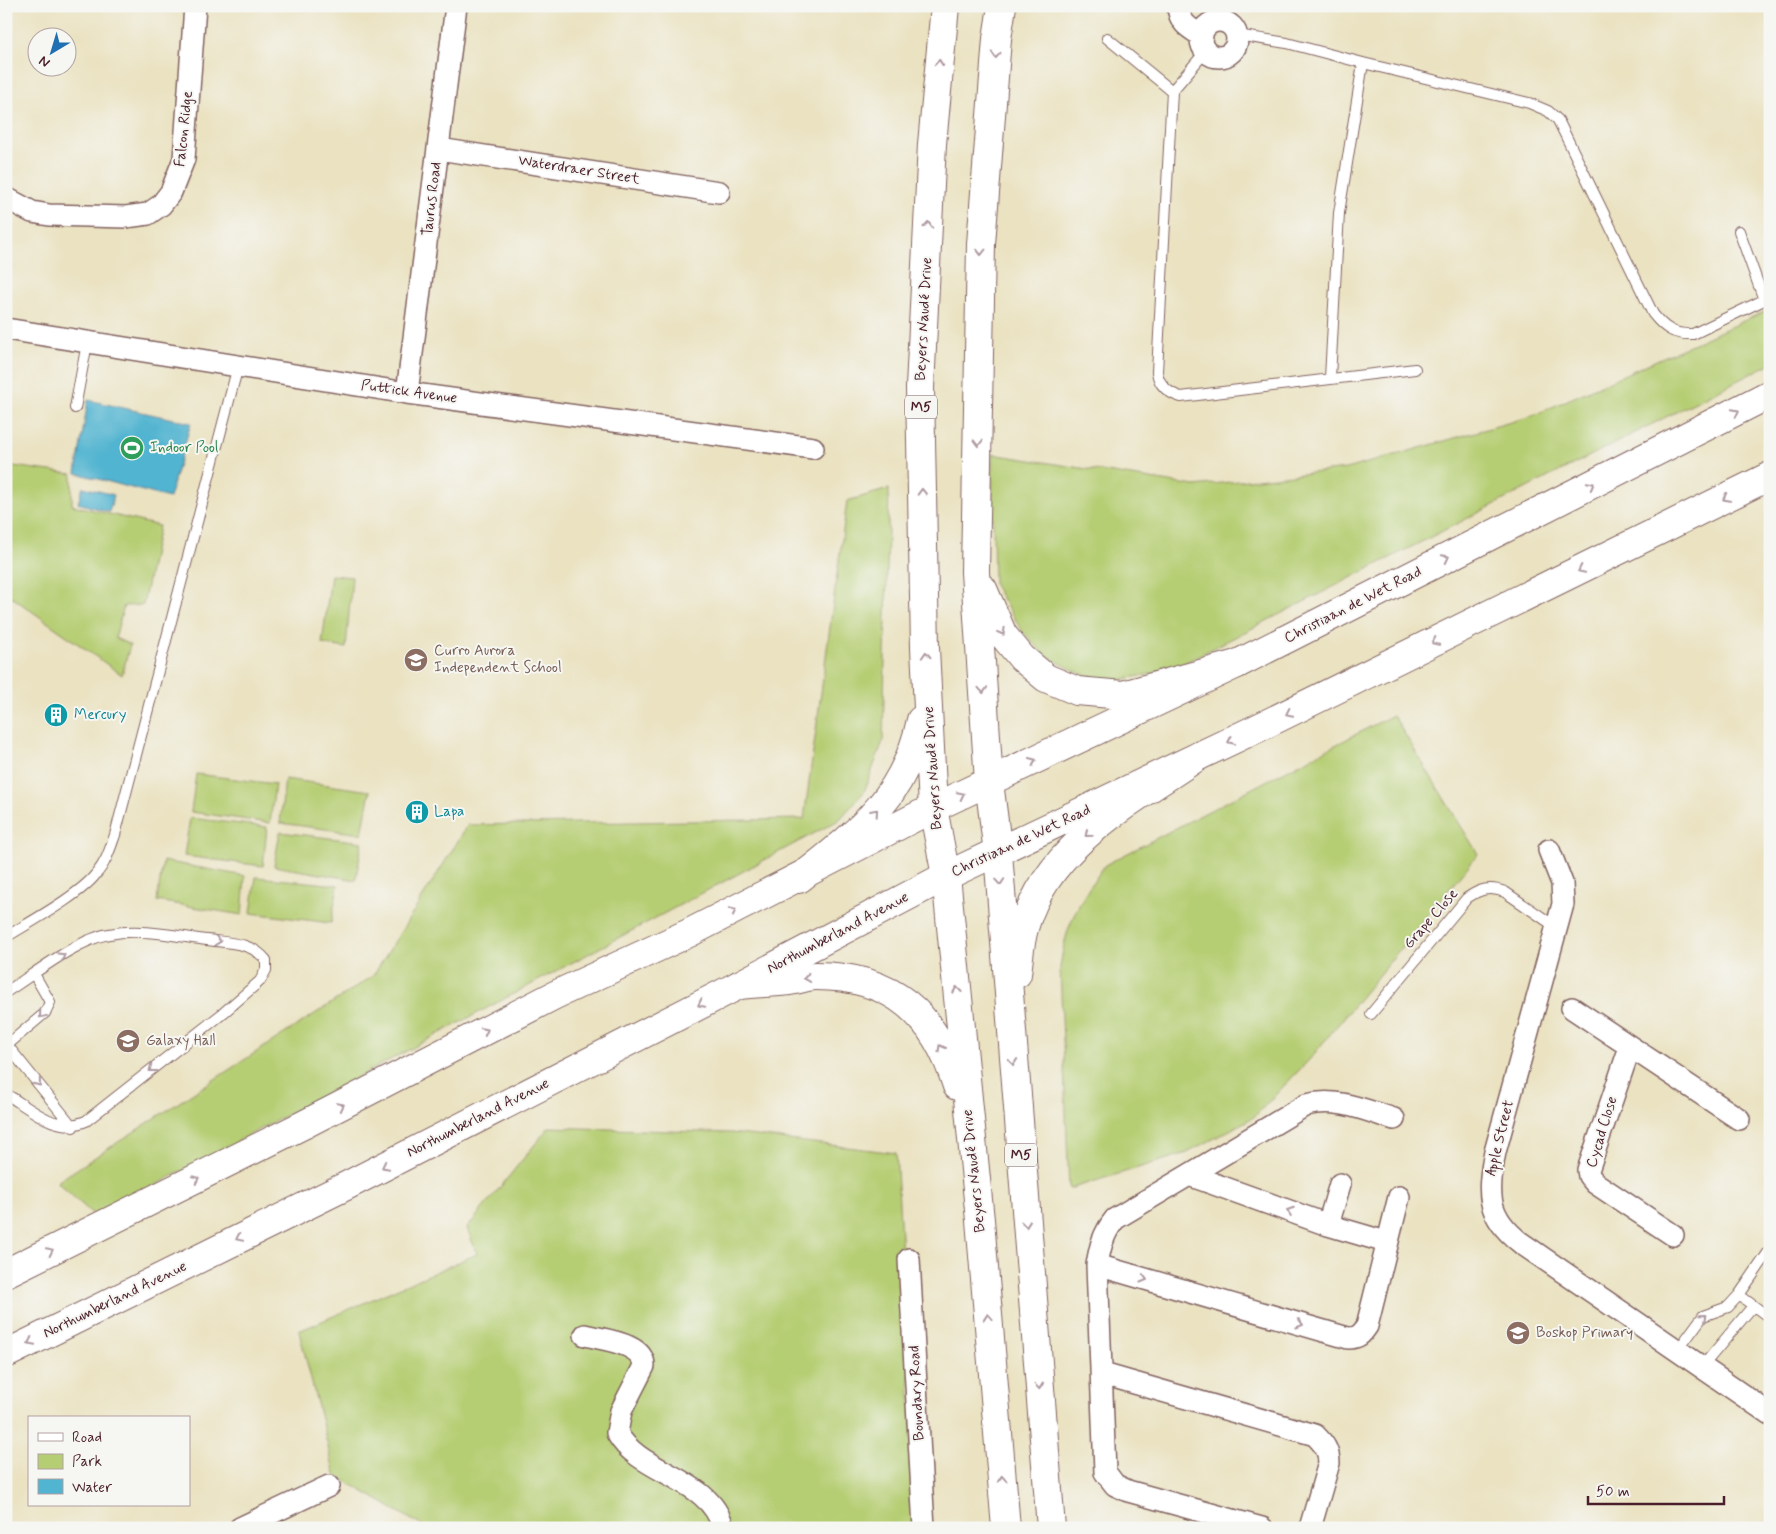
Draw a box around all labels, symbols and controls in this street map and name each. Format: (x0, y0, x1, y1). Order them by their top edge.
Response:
north arrow (28, 28, 78, 78)
text: N (35, 51, 54, 71)
one-way arrow (991, 51, 1002, 59)
one-way arrow (933, 59, 944, 67)
street label: Falcon Ridge (170, 90, 198, 168)
street label: Waterdraer Street (517, 151, 641, 190)
street label: Taurus Road (418, 161, 446, 237)
one-way arrow (923, 221, 934, 229)
one-way arrow (976, 248, 986, 256)
street label: Beyers Naudé Drive (911, 256, 937, 381)
street label: Puttick Avenue (360, 375, 459, 409)
road number: M5 (905, 396, 937, 418)
one-way arrow (1731, 408, 1740, 418)
sports icon: Indoor Pool (119, 435, 145, 461)
place label: Indoor Pool (150, 438, 219, 458)
one-way arrow (973, 440, 983, 448)
one-way arrow (1586, 481, 1595, 491)
one-way arrow (917, 488, 927, 496)
one-way arrow (1722, 492, 1731, 502)
one-way arrow (1441, 554, 1450, 564)
street label: Christiaan de Wet Road (1281, 562, 1425, 648)
one-way arrow (1577, 564, 1586, 575)
one-way arrow (996, 627, 1006, 636)
one-way arrow (1431, 636, 1440, 646)
place label: Curro Aurora Independent School (434, 641, 562, 678)
school or university icon: Curro Aurora Independent School (403, 647, 429, 673)
one-way arrow (920, 651, 931, 659)
one-way arrow (977, 686, 988, 694)
building icon: Mercury (43, 702, 69, 728)
place label: Mercury (74, 705, 127, 725)
street label: Beyers Naudé Drive (919, 705, 947, 830)
one-way arrow (1285, 707, 1294, 717)
one-way arrow (1227, 734, 1236, 745)
one-way arrow (1028, 757, 1037, 767)
one-way arrow (956, 791, 965, 801)
building icon: Lapa (404, 799, 430, 825)
street label: Christiaan de Wet Road (948, 800, 1094, 882)
place label: Lapa (434, 802, 464, 822)
one-way arrow (869, 809, 878, 818)
one-way arrow (1085, 828, 1094, 837)
one-way arrow (994, 879, 1005, 887)
street label: Grape Close (1399, 885, 1463, 953)
street label: Northumberland Avenue (764, 887, 912, 979)
one-way arrow (728, 907, 737, 917)
one-way arrow (215, 935, 223, 946)
one-way arrow (56, 953, 66, 962)
one-way arrow (803, 972, 811, 982)
one-way arrow (951, 986, 962, 994)
one-way arrow (697, 998, 706, 1009)
one-way arrow (38, 1009, 47, 1018)
one-way arrow (480, 1027, 489, 1037)
school or university icon: Galaxy Hall (115, 1028, 141, 1054)
place label: Galaxy Hall (146, 1031, 216, 1051)
one-way arrow (937, 1044, 947, 1053)
one-way arrow (1008, 1058, 1019, 1066)
one-way arrow (149, 1063, 158, 1072)
street label: Northumberland Avenue (403, 1073, 553, 1163)
one-way arrow (32, 1077, 40, 1086)
street label: Cycad Close (1582, 1094, 1622, 1170)
street label: Apple Street (1481, 1098, 1520, 1178)
one-way arrow (336, 1102, 345, 1112)
street label: Beyers Naudé Drive (958, 1108, 990, 1234)
road number: M5 (1005, 1144, 1037, 1166)
one-way arrow (381, 1160, 390, 1170)
one-way arrow (190, 1175, 199, 1185)
one-way arrow (1286, 1207, 1294, 1217)
one-way arrow (1020, 1220, 1031, 1228)
one-way arrow (235, 1232, 244, 1243)
one-way arrow (45, 1247, 54, 1257)
street label: Northumberland Avenue (40, 1256, 190, 1344)
one-way arrow (1140, 1273, 1149, 1284)
one-way arrow (983, 1313, 994, 1321)
one-way arrow (1699, 1314, 1708, 1323)
one-way arrow (1296, 1319, 1304, 1329)
school or university icon: Boskop Primary (1505, 1320, 1531, 1346)
place label: Boskop Primary (1536, 1323, 1633, 1343)
one-way arrow (27, 1335, 36, 1346)
street label: Boundary Road (905, 1345, 929, 1441)
one-way arrow (1033, 1382, 1044, 1390)
legend (28, 1416, 190, 1506)
text: Road (72, 1428, 102, 1448)
text: Park (72, 1452, 102, 1472)
scale bar (1588, 1474, 1725, 1506)
one-way arrow (996, 1475, 1007, 1483)
text: Water (72, 1478, 112, 1498)
text: 50 m (1596, 1482, 1630, 1502)

